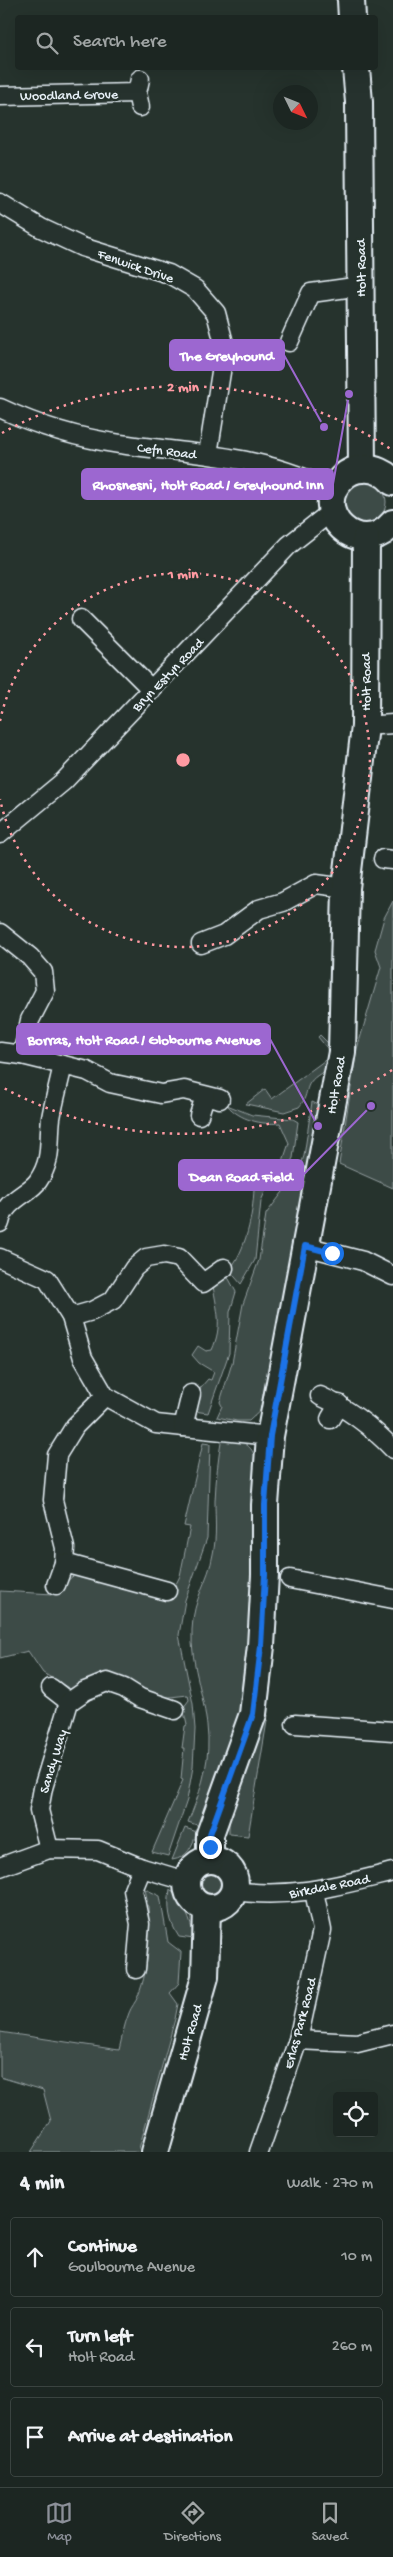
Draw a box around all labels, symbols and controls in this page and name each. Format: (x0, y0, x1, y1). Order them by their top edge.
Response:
search box (15, 15, 378, 70)
icon: search (33, 29, 61, 57)
text: Search here (73, 31, 167, 54)
north arrow (273, 85, 318, 130)
street label: Woodland Grove (20, 87, 119, 106)
street label: Holt Road (354, 237, 371, 297)
street label: Fenwick Drive (94, 246, 176, 289)
callout: The Greyhound (170, 340, 284, 370)
text: The Greyhound (179, 348, 276, 366)
text: 2 min (167, 379, 200, 397)
street label: Cefn Road (136, 440, 199, 465)
callout: Rhosnesni, Holt Road / Greyhound Inn (82, 469, 333, 499)
text: Rhosnesni, Holt Road / Greyhound Inn (91, 477, 324, 495)
text: 1 min (167, 566, 199, 584)
street label: Bryn Estyn Road (129, 634, 210, 717)
street label: Holt Road (359, 651, 376, 711)
centre of rings (174, 751, 192, 769)
callout: Borras, Holt Road / Globourne Avenue (17, 1024, 270, 1054)
text: Borras, Holt Road / Globourne Avenue (26, 1032, 262, 1050)
street label: Holt Road (324, 1054, 351, 1115)
callout: Dean Road Field (179, 1160, 303, 1190)
text: Dean Road Field (187, 1169, 295, 1187)
route start (321, 1242, 344, 1265)
street label: Sandy Way (37, 1728, 72, 1796)
route end (199, 1836, 222, 1859)
street label: Birkdale Road (287, 1871, 373, 1904)
street label: Erlas Park Road (281, 1975, 322, 2071)
street label: Holt Road (175, 2001, 208, 2063)
map controls (333, 2092, 378, 2137)
button: locate (333, 2092, 378, 2137)
text: 4 min (20, 2172, 64, 2197)
text: Walk · 270 m (287, 2175, 373, 2194)
text: Continue (68, 2236, 137, 2259)
icon: ahead (21, 2243, 49, 2271)
text: 10 m (341, 2248, 372, 2267)
text: Goulbourne Avenue (68, 2259, 195, 2278)
text: Turn left (68, 2326, 132, 2349)
icon: left (21, 2333, 49, 2361)
text: 260 m (332, 2338, 372, 2357)
text: Holt Road (68, 2349, 134, 2368)
icon: arrive (21, 2423, 49, 2451)
text: Arrive at destination (68, 2426, 232, 2449)
tab: Map (45, 2499, 73, 2546)
tab: Directions (164, 2499, 221, 2546)
tab: Saved (312, 2499, 348, 2546)

